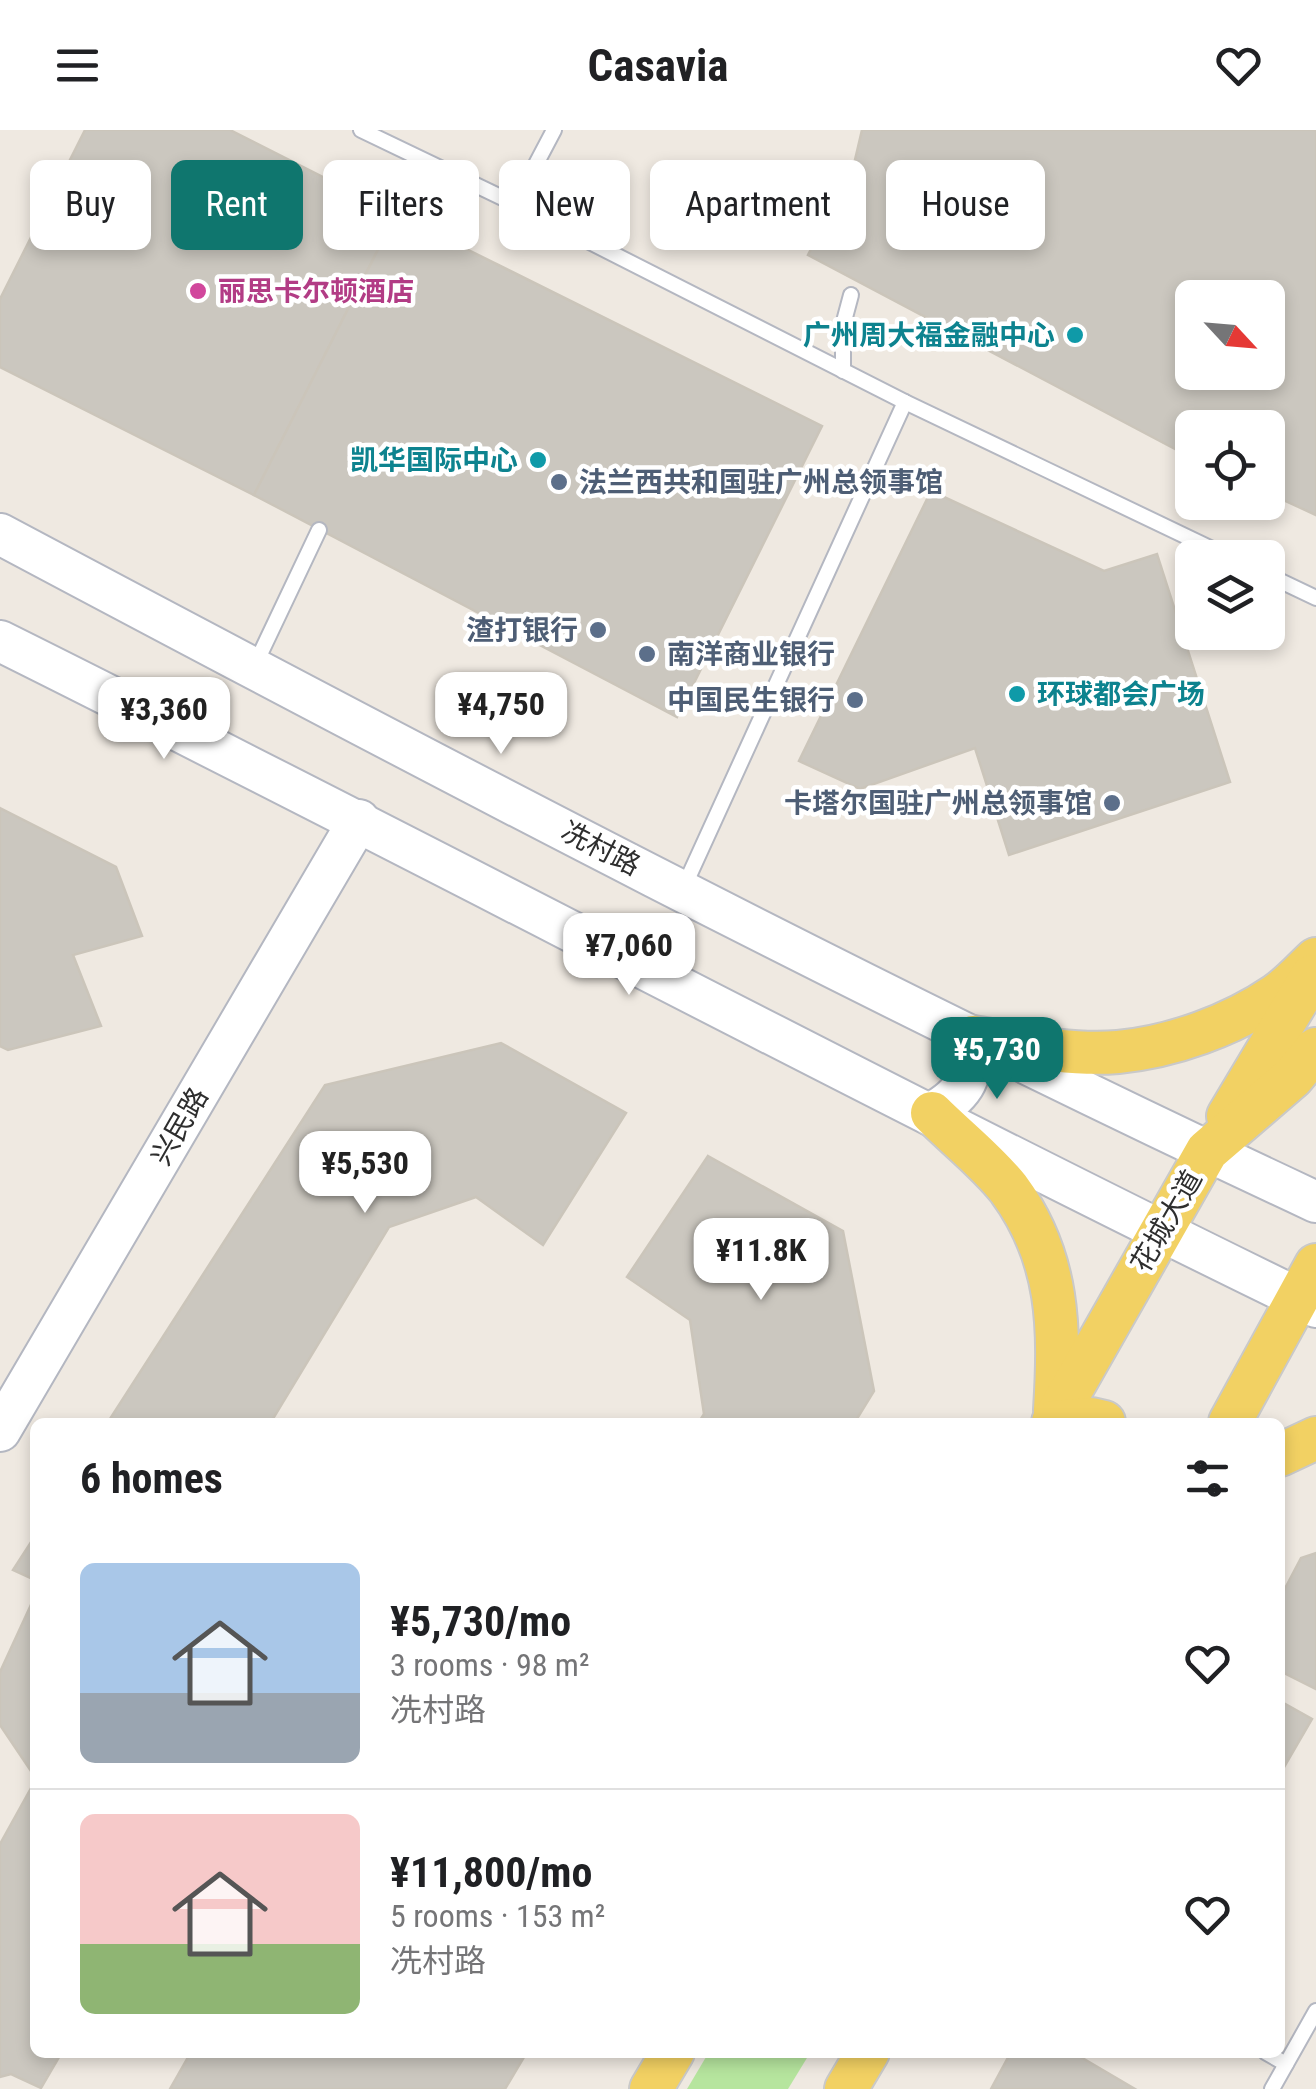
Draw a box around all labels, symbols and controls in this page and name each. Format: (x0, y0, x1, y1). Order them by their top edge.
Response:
icon: menu (50, 38, 105, 93)
icon: heart (1211, 38, 1266, 93)
text: Casavia (588, 39, 728, 92)
chip: Buy (30, 160, 151, 250)
chip: Rent (171, 160, 303, 250)
chip: Filters (323, 160, 479, 250)
chip: New (499, 160, 630, 250)
chip: Apartment (650, 160, 866, 250)
chip: House (886, 160, 1045, 250)
place label: 丽思卡尔顿酒店 (218, 275, 414, 308)
marker: 丽思卡尔顿酒店 (187, 280, 209, 302)
north arrow (1175, 280, 1285, 390)
map controls (1175, 280, 1285, 650)
place label: 广州周大福金融中心 (803, 319, 1055, 352)
marker: 广州周大福金融中心 (1064, 324, 1086, 346)
button: locate (1175, 410, 1285, 520)
place label: 凯华国际中心 (350, 444, 518, 477)
marker: 凯华国际中心 (527, 449, 549, 471)
place label: 法兰西共和国驻广州总领事馆 (579, 466, 943, 499)
marker: 法兰西共和国驻广州总领事馆 (548, 471, 570, 493)
button: layers (1175, 540, 1285, 650)
place label: 渣打银行 (466, 614, 578, 647)
marker: 渣打银行 (587, 619, 609, 641)
place label: 南洋商业银行 (667, 638, 835, 671)
marker: 南洋商业银行 (636, 643, 658, 665)
pin: ¥4,750 (420, 672, 582, 757)
pin: ¥3,360 (83, 677, 245, 762)
place label: 环球都会广场 (1037, 678, 1205, 711)
marker: 环球都会广场 (1006, 683, 1028, 705)
place label: 中国民生银行 (667, 684, 835, 717)
text: ¥4,750 (457, 685, 545, 723)
marker: 中国民生银行 (844, 689, 866, 711)
text: ¥3,360 (120, 690, 208, 728)
place label: 卡塔尔国驻广州总领事馆 (784, 787, 1092, 820)
marker: 卡塔尔国驻广州总领事馆 (1101, 792, 1123, 814)
street label: 冼村路 (556, 815, 646, 882)
pin: ¥7,060 (548, 913, 710, 998)
text: ¥7,060 (585, 926, 673, 964)
pin: ¥5,730 (916, 1017, 1078, 1102)
text: ¥5,730 (953, 1030, 1041, 1068)
street label: 兴民路 (144, 1082, 215, 1171)
pin: ¥5,530 (284, 1131, 446, 1216)
text: ¥5,530 (321, 1144, 409, 1182)
street label: 花城大道 (1124, 1164, 1209, 1278)
pin: ¥11.8K (680, 1218, 842, 1303)
text: ¥11.8K (716, 1231, 806, 1269)
icon: filters (1180, 1451, 1235, 1506)
text: 6 homes (80, 1454, 223, 1503)
text: ¥5,730/mo (390, 1597, 571, 1646)
icon: home (160, 1603, 280, 1723)
icon: heart (1180, 1636, 1235, 1691)
text: 3 rooms · 98 m² (390, 1646, 589, 1684)
text: 冼村路 (390, 1691, 486, 1729)
text: ¥11,800/mo (390, 1848, 592, 1897)
icon: home (160, 1854, 280, 1974)
icon: heart (1180, 1887, 1235, 1942)
text: 5 rooms · 153 m² (390, 1897, 605, 1935)
text: 冼村路 (390, 1942, 486, 1980)

